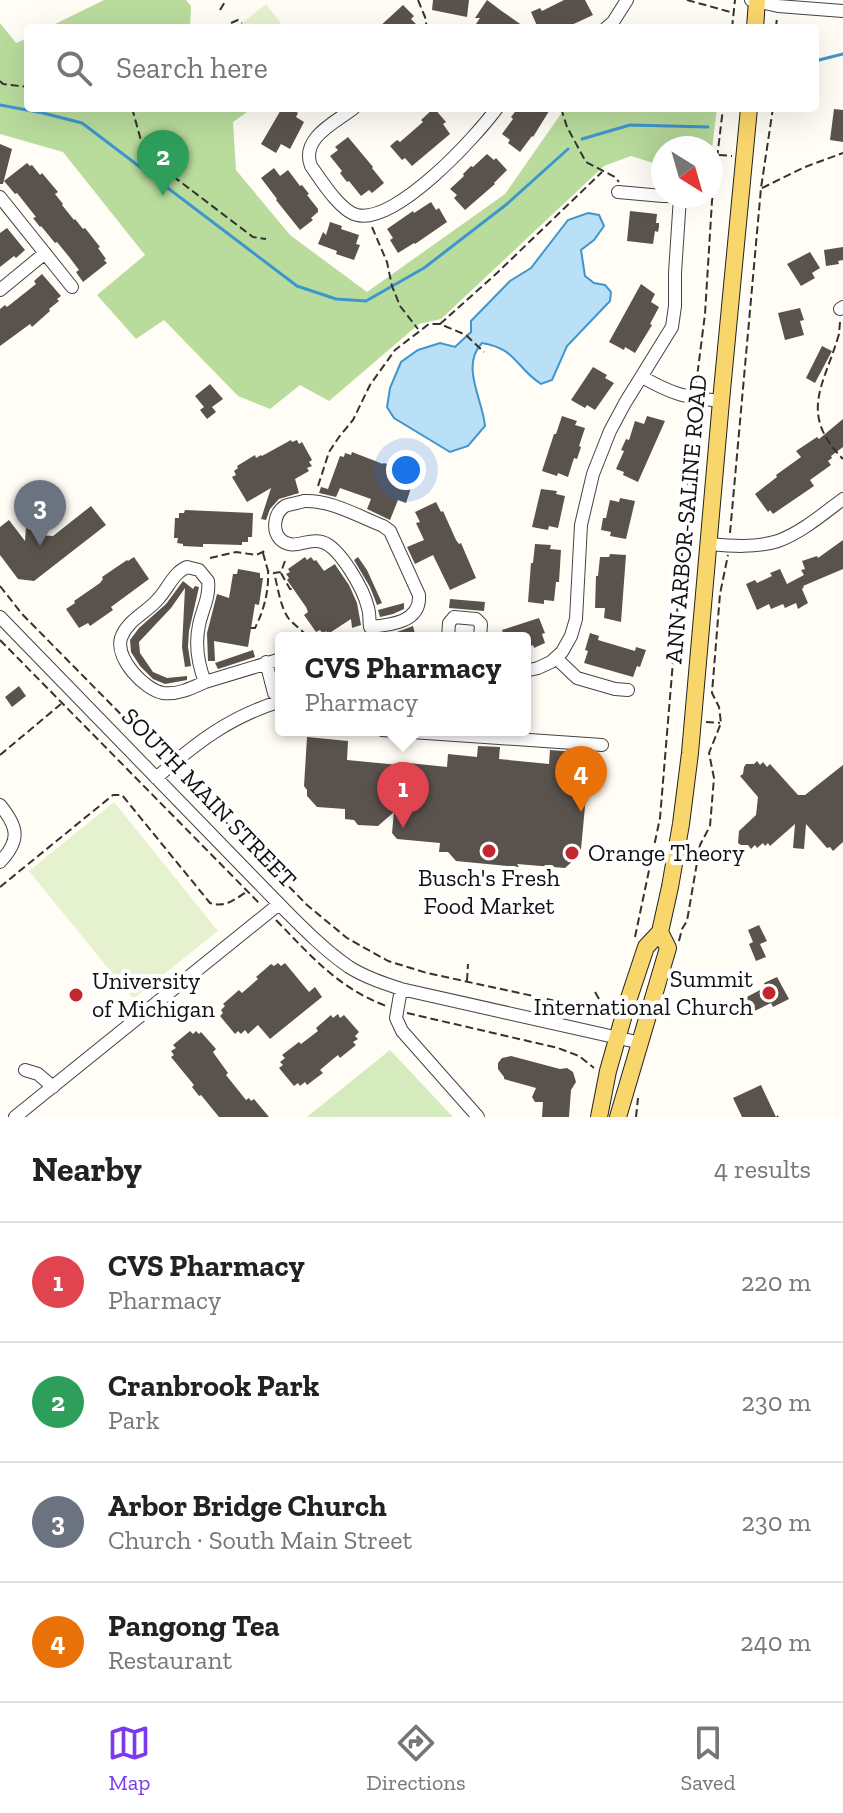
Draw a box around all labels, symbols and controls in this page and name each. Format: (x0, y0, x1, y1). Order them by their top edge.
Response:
search box (24, 24, 819, 112)
icon: search (52, 46, 96, 90)
text: Search here (116, 50, 268, 86)
pin: 2 (137, 130, 189, 196)
north arrow (651, 136, 723, 208)
street label: ANN ARBOR-SALINE ROAD (658, 373, 713, 665)
your location (386, 450, 426, 490)
pin: 3 (14, 480, 66, 546)
popup (275, 632, 531, 736)
text: CVS Pharmacy (305, 650, 501, 686)
text: Pharmacy (305, 686, 418, 718)
street label: SOUTH MAIN STREET (116, 702, 303, 894)
pin: 4 (555, 746, 607, 812)
pin: 1 (377, 762, 429, 828)
place label: Orange Theory (588, 838, 745, 867)
marker: Busch's Fresh Food Market (480, 842, 498, 860)
marker: Orange Theory (563, 844, 581, 862)
place label: Busch's Fresh Food Market (418, 863, 560, 920)
place label: Summit International Church (534, 964, 754, 1021)
place label: University of Michigan (92, 966, 215, 1023)
marker: Summit International Church (760, 984, 778, 1002)
marker: University of Michigan (67, 986, 85, 1004)
text: Nearby (32, 1149, 142, 1190)
text: 4 results (714, 1153, 811, 1185)
text: CVS Pharmacy (108, 1248, 305, 1284)
text: 1 (53, 1266, 63, 1298)
text: 220 m (741, 1266, 811, 1298)
text: Pharmacy (108, 1284, 221, 1316)
text: Cranbrook Park (108, 1368, 319, 1404)
text: 2 (51, 1386, 65, 1418)
text: 230 m (742, 1386, 811, 1418)
text: Park (108, 1404, 160, 1436)
text: Arbor Bridge Church (108, 1488, 387, 1524)
text: 3 (51, 1506, 65, 1538)
text: 230 m (742, 1506, 811, 1538)
text: Church · South Main Street (108, 1524, 412, 1556)
text: Pangong Tea (108, 1608, 280, 1644)
text: 4 (51, 1626, 65, 1658)
text: 240 m (740, 1626, 811, 1658)
text: Restaurant (108, 1644, 232, 1676)
tab: Map (107, 1721, 151, 1796)
tab: Directions (366, 1721, 466, 1796)
tab: Saved (680, 1721, 736, 1796)

